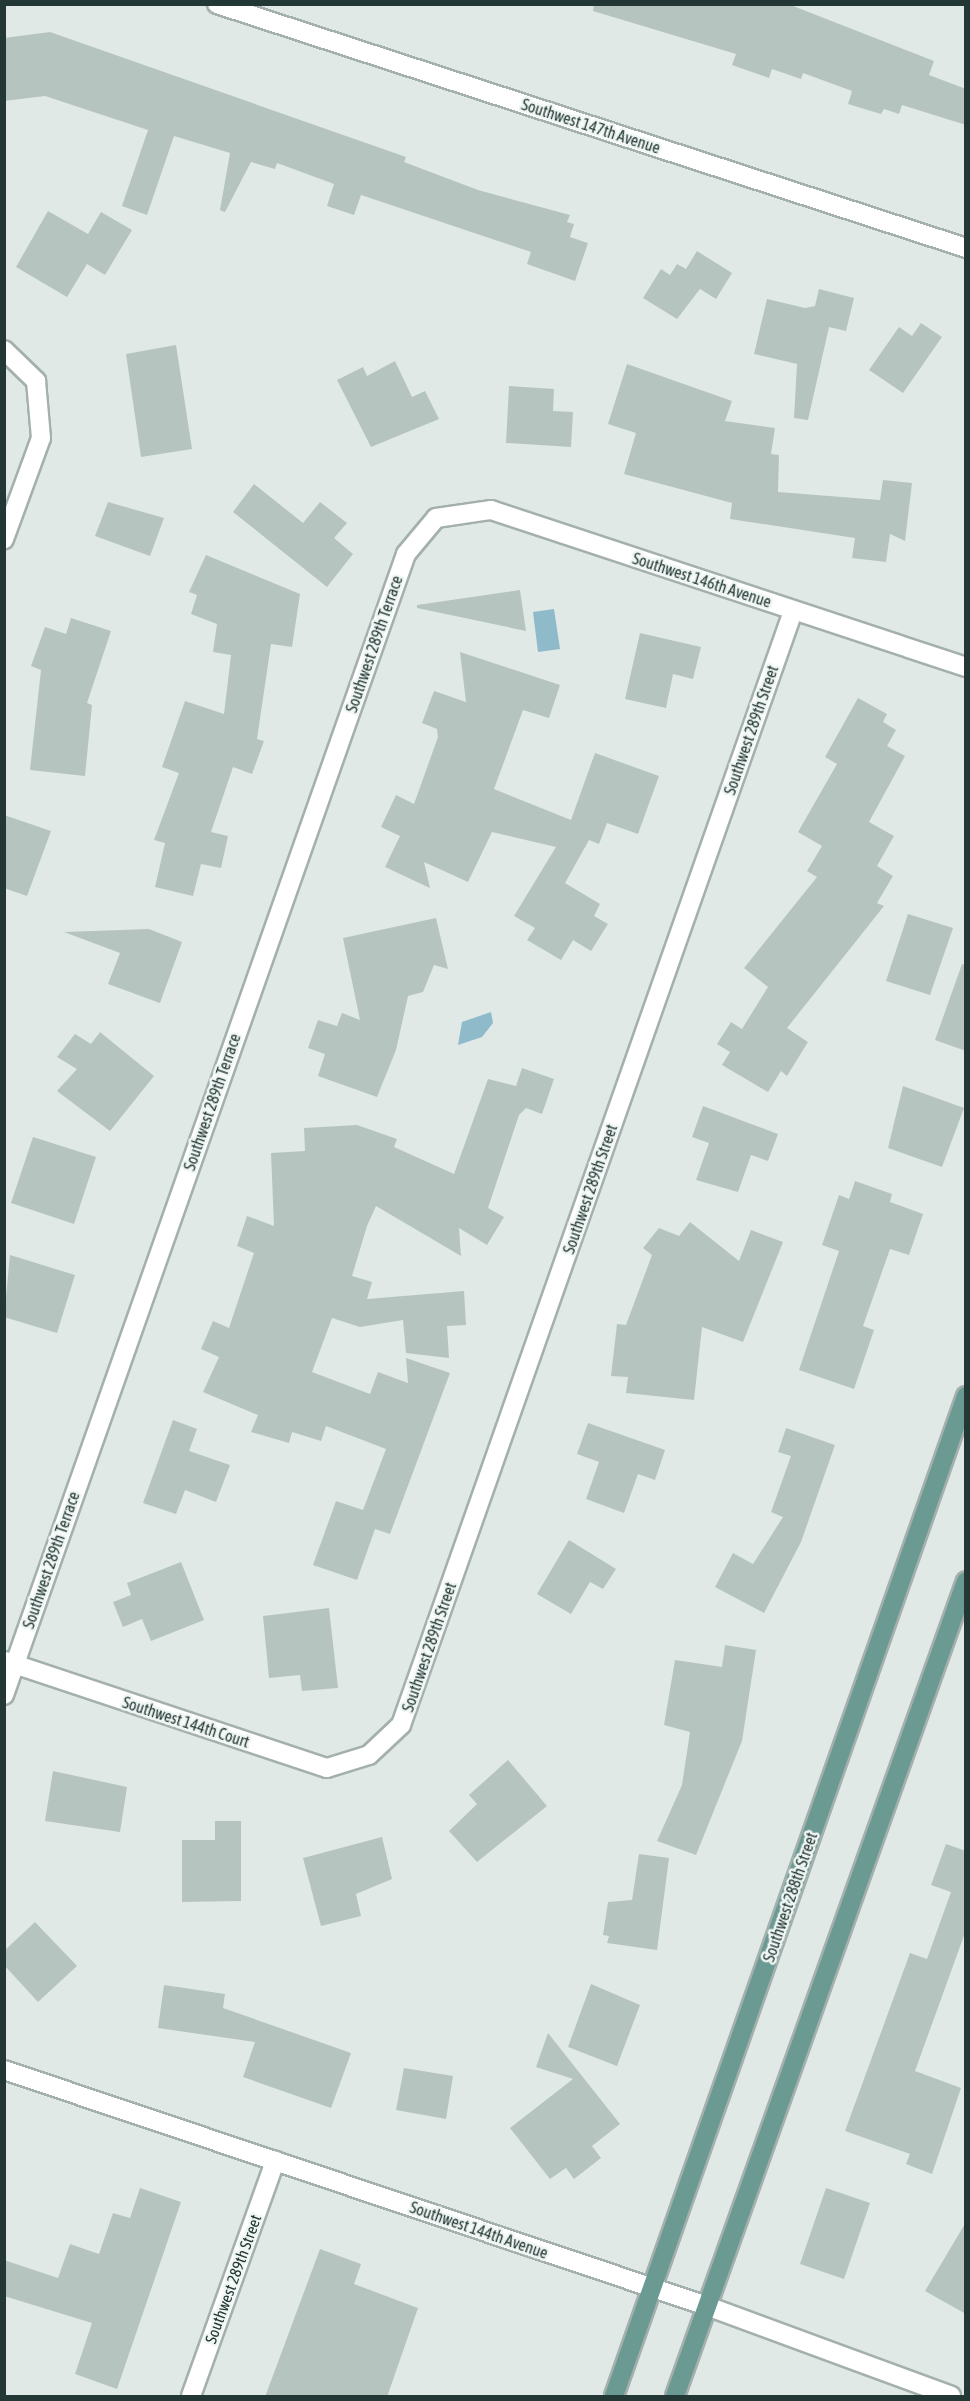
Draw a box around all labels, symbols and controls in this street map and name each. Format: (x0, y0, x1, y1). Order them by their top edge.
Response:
street label: Southwest 147th Avenue (519, 94, 663, 158)
street label: Southwest 146th Avenue (630, 548, 774, 612)
street label: Southwest 289th Terrace (342, 573, 406, 715)
street label: Southwest 289th Street (720, 663, 782, 797)
street label: Southwest 289th Terrace (180, 1031, 244, 1173)
street label: Southwest 289th Street (559, 1122, 621, 1256)
street label: Southwest 289th Terrace (19, 1489, 83, 1631)
street label: Southwest 289th Street (398, 1580, 460, 1714)
street label: Southwest 144th Court (120, 1692, 252, 1752)
street label: Southwest 288th Street (759, 1830, 821, 1964)
street label: Southwest 144th Avenue (407, 2197, 551, 2263)
street label: Southwest 289th Street (201, 2212, 265, 2346)

